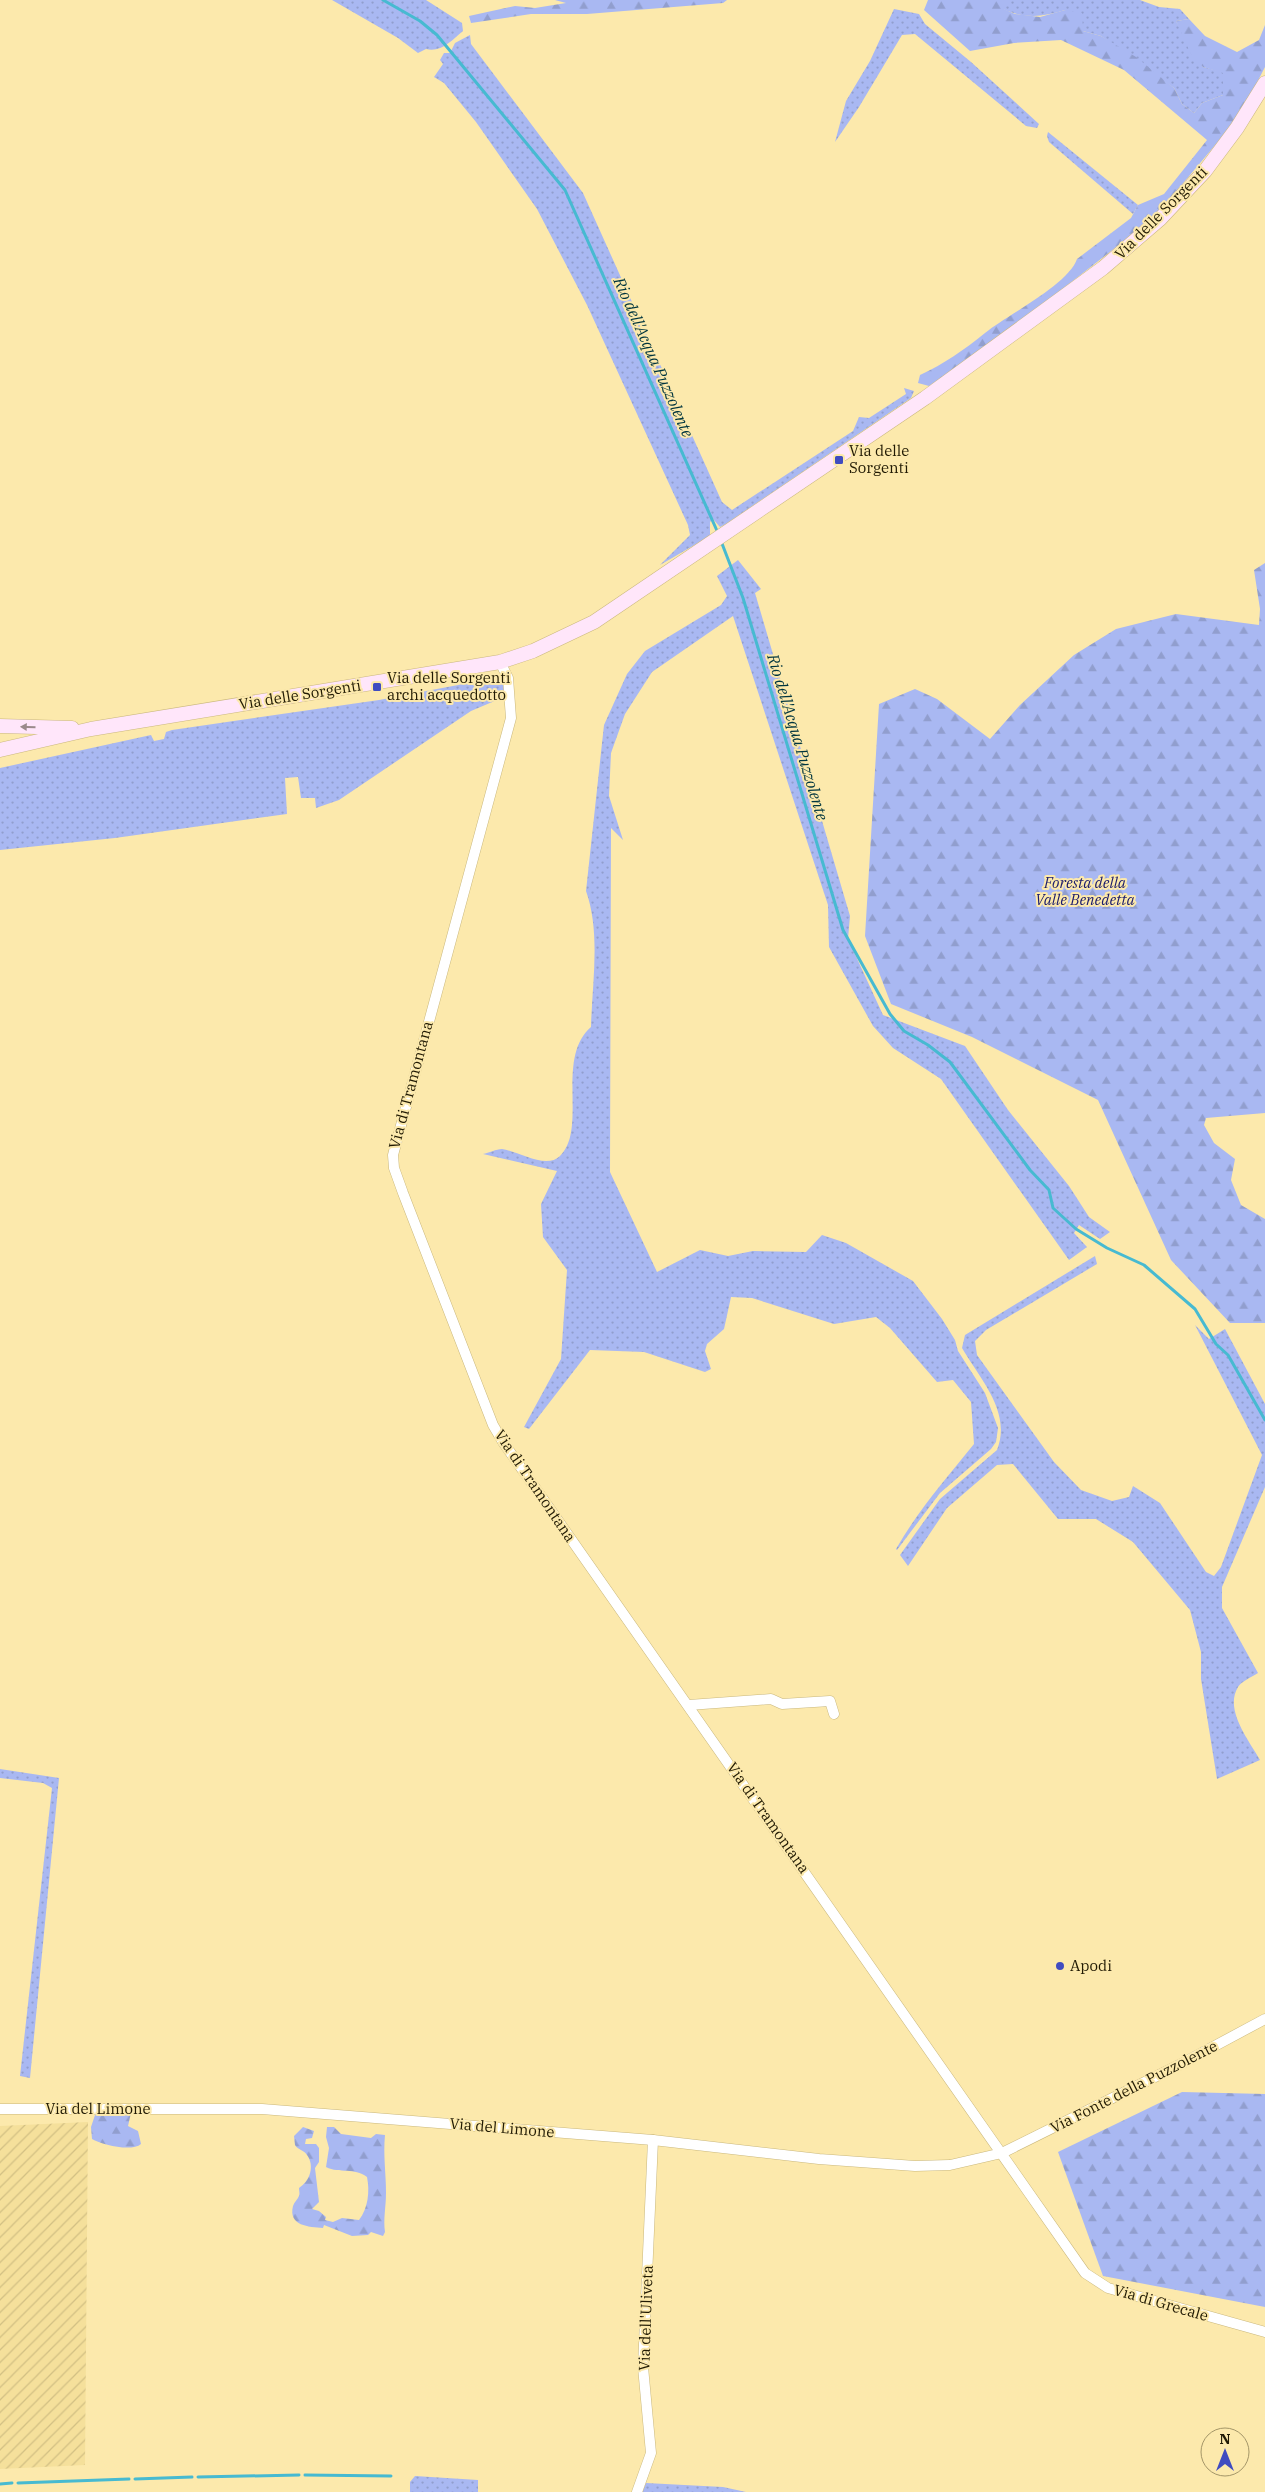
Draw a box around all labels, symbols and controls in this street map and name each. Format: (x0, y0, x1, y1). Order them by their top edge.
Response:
street label: Via delle Sorgenti (1110, 162, 1211, 263)
water label: Rio dell'Acqua Puzzolente (609, 273, 698, 440)
place label: Via delle Sorgenti (849, 441, 909, 477)
marker: Via delle Sorgenti (833, 454, 845, 466)
water label: Rio dell'Acqua Puzzolente (763, 650, 833, 823)
place label: Via delle Sorgenti archi acquedotto (387, 668, 511, 704)
street label: Via delle Sorgenti (237, 675, 363, 714)
marker: Via delle Sorgenti archi acquedotto (371, 681, 383, 693)
one-way arrow (20, 722, 36, 730)
park label: Foresta della Valle Benedetta (1035, 873, 1136, 909)
street label: Via di Tramontana (384, 1019, 437, 1151)
street label: Via di Tramontana (491, 1426, 580, 1545)
street label: Via di Tramontana (723, 1758, 814, 1877)
place label: Apodi (1070, 1956, 1112, 1975)
marker: Apodi (1054, 1960, 1066, 1972)
street label: Via Fonte della Puzzolente (1047, 2036, 1221, 2137)
street label: Via del Limone (45, 2099, 151, 2118)
street label: Via del Limone (449, 2113, 555, 2142)
street label: Via dell'Uliveta (634, 2265, 657, 2371)
street label: Via di Grecale (1112, 2280, 1211, 2325)
north arrow (1200, 2427, 1250, 2477)
text: N (1219, 2430, 1231, 2448)

